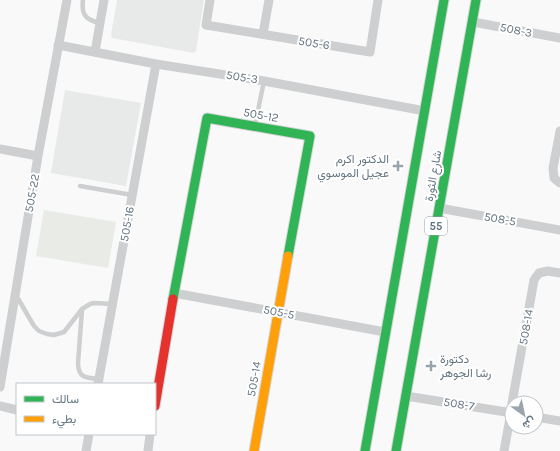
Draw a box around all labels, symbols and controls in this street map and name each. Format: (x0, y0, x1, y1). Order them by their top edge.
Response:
street label: 508-3 (499, 20, 533, 40)
street label: 505-6 (297, 34, 331, 52)
street label: 505-3 (225, 68, 259, 86)
street label: 505-12 (242, 105, 280, 125)
street label: شارع الثورة (422, 149, 446, 203)
place label: الدكتور اكرم عجيل الموسوي (317, 152, 389, 183)
marker: الدكتور اكرم عجيل الموسوي (392, 160, 404, 172)
street label: 505-22 (22, 173, 42, 213)
street label: 505-16 (117, 205, 137, 243)
street label: 508-5 (483, 209, 517, 229)
road number: 55 (425, 217, 447, 235)
street label: 505-5 (262, 302, 296, 322)
street label: 508-14 (516, 308, 536, 346)
place label: دكتورة رشا الجوهر (439, 352, 491, 381)
street label: 505-14 (244, 360, 264, 398)
marker: دكتورة رشا الجوهر (425, 360, 437, 372)
legend (16, 383, 156, 435)
text: سالك (52, 392, 79, 406)
street label: 508-7 (443, 395, 476, 413)
north arrow (504, 395, 544, 435)
text: بطيء (52, 412, 76, 429)
text: ش (520, 414, 538, 432)

